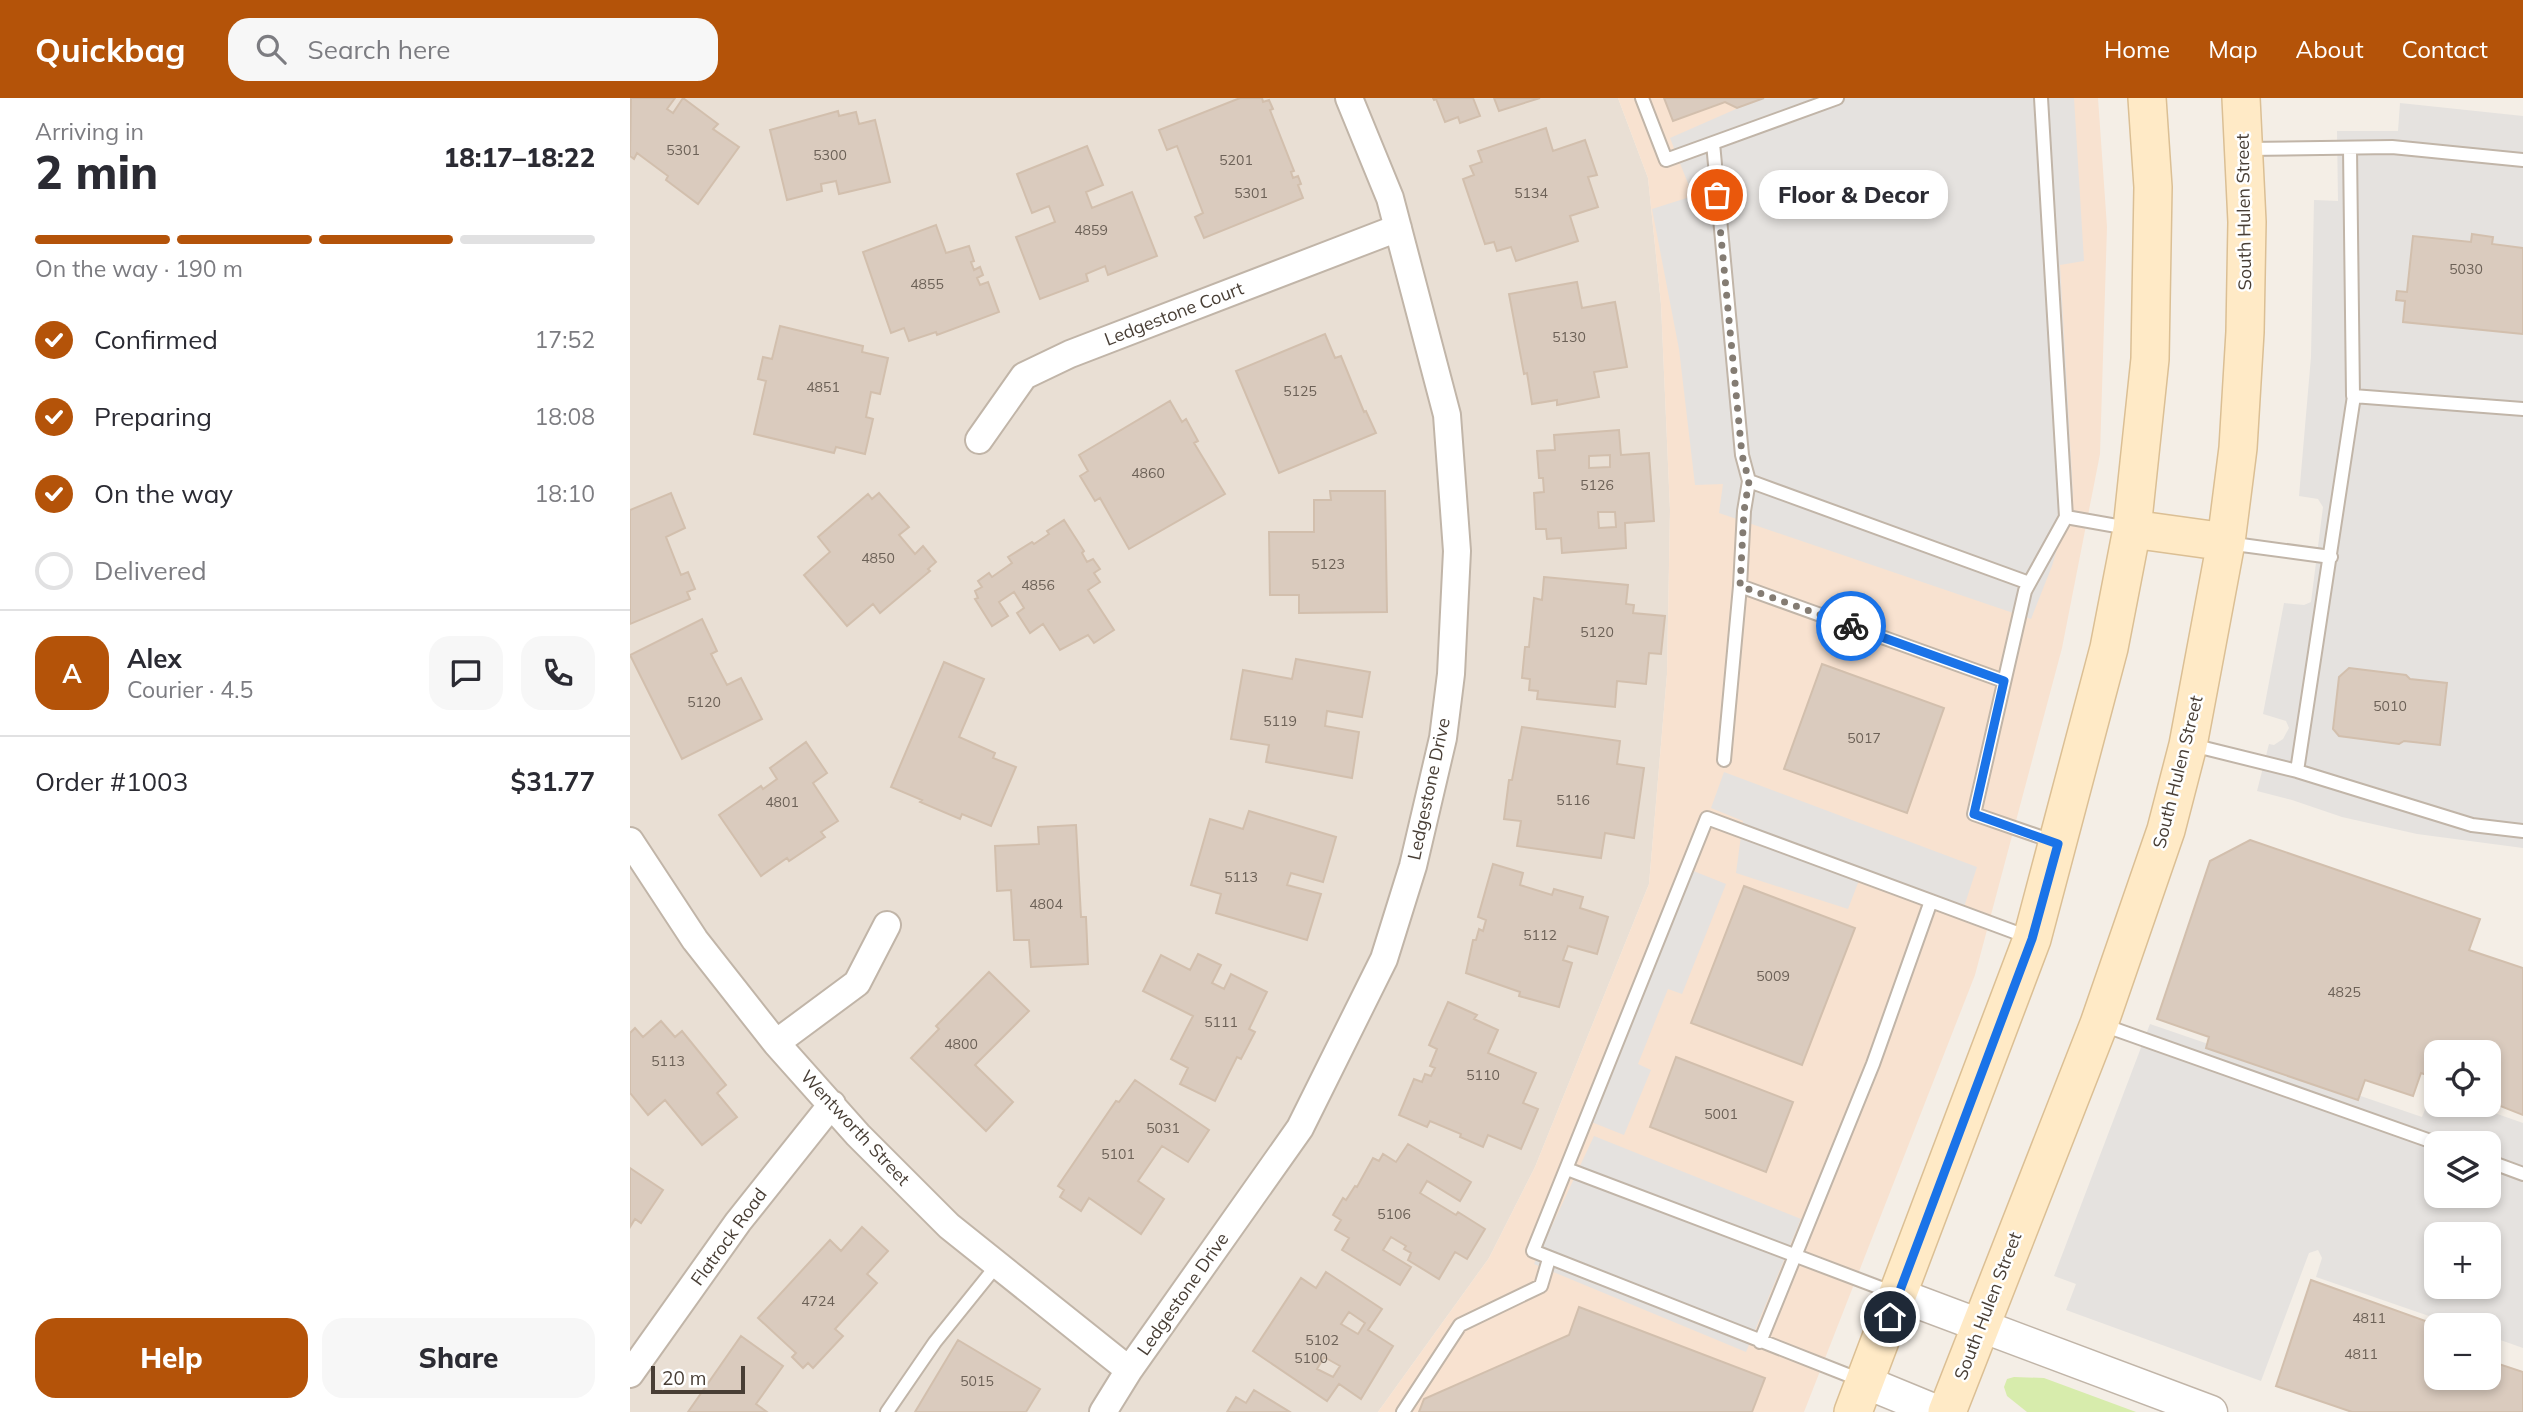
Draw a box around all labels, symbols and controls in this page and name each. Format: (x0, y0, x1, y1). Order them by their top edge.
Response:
search box (228, 18, 718, 81)
text: Quickbag (35, 29, 186, 70)
icon: search (252, 30, 290, 68)
text: Search here (308, 33, 450, 66)
text: Home (2104, 34, 2170, 64)
text: Map (2208, 34, 2258, 64)
text: About (2296, 34, 2364, 64)
text: Contact (2402, 34, 2488, 64)
text: Arriving in (35, 117, 144, 146)
street label: South Hulen Street (2231, 133, 2256, 291)
text: 18:17–18:22 (444, 141, 595, 174)
house number: 5301 (666, 141, 700, 159)
text: 2 min (35, 143, 158, 201)
house number: 5300 (813, 146, 847, 164)
house number: 5201 (1219, 151, 1253, 169)
pin (1687, 165, 1747, 225)
callout: Floor & Decor (1759, 170, 1948, 220)
icon: bag (1698, 176, 1736, 214)
text: Floor & Decor (1778, 180, 1929, 209)
house number: 5301 (1234, 184, 1268, 202)
house number: 5134 (1514, 184, 1548, 202)
house number: 4859 (1074, 221, 1108, 239)
text: On the way · 190 m (35, 254, 243, 283)
house number: 5030 (2449, 260, 2483, 278)
house number: 4855 (910, 275, 944, 293)
street label: Ledgestone Court (1101, 276, 1247, 351)
icon: check (35, 321, 73, 359)
text: Confirmed (94, 323, 218, 356)
text: 17:52 (535, 325, 595, 354)
house number: 5130 (1552, 328, 1586, 346)
house number: 4851 (806, 378, 840, 396)
house number: 5125 (1283, 382, 1317, 400)
icon: check (35, 398, 73, 436)
text: Preparing (94, 400, 212, 433)
text: 18:08 (535, 402, 595, 431)
house number: 4860 (1131, 464, 1165, 482)
icon: check (35, 475, 73, 513)
house number: 5126 (1580, 476, 1614, 494)
text: On the way (94, 477, 233, 510)
text: 18:10 (535, 479, 595, 508)
house number: 4850 (861, 549, 895, 567)
text: Delivered (94, 554, 207, 587)
house number: 5123 (1311, 555, 1345, 573)
house number: 4856 (1021, 576, 1055, 594)
courier (1816, 591, 1886, 661)
icon: bike (1832, 607, 1870, 645)
house number: 5120 (1580, 623, 1614, 641)
button: chat (429, 636, 503, 710)
button: phone (521, 636, 595, 710)
text: Alex (127, 642, 182, 675)
text: A (62, 657, 82, 690)
text: Courier · 4.5 (127, 675, 253, 704)
house number: 5120 (687, 693, 721, 711)
street label: South Hulen Street (2147, 693, 2208, 851)
house number: 5010 (2373, 697, 2407, 715)
house number: 5119 (1263, 712, 1297, 730)
street label: Ledgestone Drive (1402, 716, 1455, 862)
house number: 5017 (1847, 729, 1881, 747)
text: Order #1003 (35, 765, 188, 798)
text: $31.77 (511, 765, 595, 798)
house number: 5116 (1556, 791, 1590, 809)
house number: 4801 (765, 793, 799, 811)
house number: 5113 (1224, 868, 1258, 886)
house number: 4804 (1029, 895, 1063, 913)
house number: 5112 (1523, 926, 1557, 944)
house number: 5009 (1756, 967, 1790, 985)
house number: 4825 (2327, 983, 2361, 1001)
house number: 5111 (1204, 1013, 1238, 1031)
house number: 4800 (944, 1035, 978, 1053)
map controls (2424, 1040, 2501, 1390)
button: locate (2424, 1040, 2501, 1117)
house number: 5113 (651, 1052, 685, 1070)
street label: Wentworth Street (796, 1065, 915, 1190)
house number: 5110 (1466, 1066, 1500, 1084)
house number: 5001 (1704, 1105, 1738, 1123)
house number: 5031 (1146, 1119, 1180, 1137)
button: layers (2424, 1131, 2501, 1208)
house number: 5101 (1101, 1145, 1135, 1163)
street label: Flatrock Road (685, 1183, 772, 1290)
house number: 5106 (1377, 1205, 1411, 1223)
button: + (2424, 1222, 2501, 1299)
street label: Ledgestone Drive (1132, 1228, 1234, 1360)
street label: South Hulen Street (1949, 1229, 2026, 1383)
pin (1860, 1287, 1920, 1347)
house number: 4724 (801, 1292, 835, 1310)
icon: home (1871, 1298, 1909, 1336)
house number: 4811 (2352, 1309, 2386, 1327)
button: − (2424, 1313, 2501, 1390)
button: Help (35, 1318, 308, 1398)
button: Share (322, 1318, 595, 1398)
house number: 5102 (1305, 1331, 1339, 1349)
house number: 4811 (2344, 1345, 2378, 1363)
house number: 5100 (1294, 1349, 1328, 1367)
scale bar (651, 1363, 746, 1395)
text: 20 m (662, 1366, 706, 1390)
house number: 5015 (960, 1372, 994, 1390)

